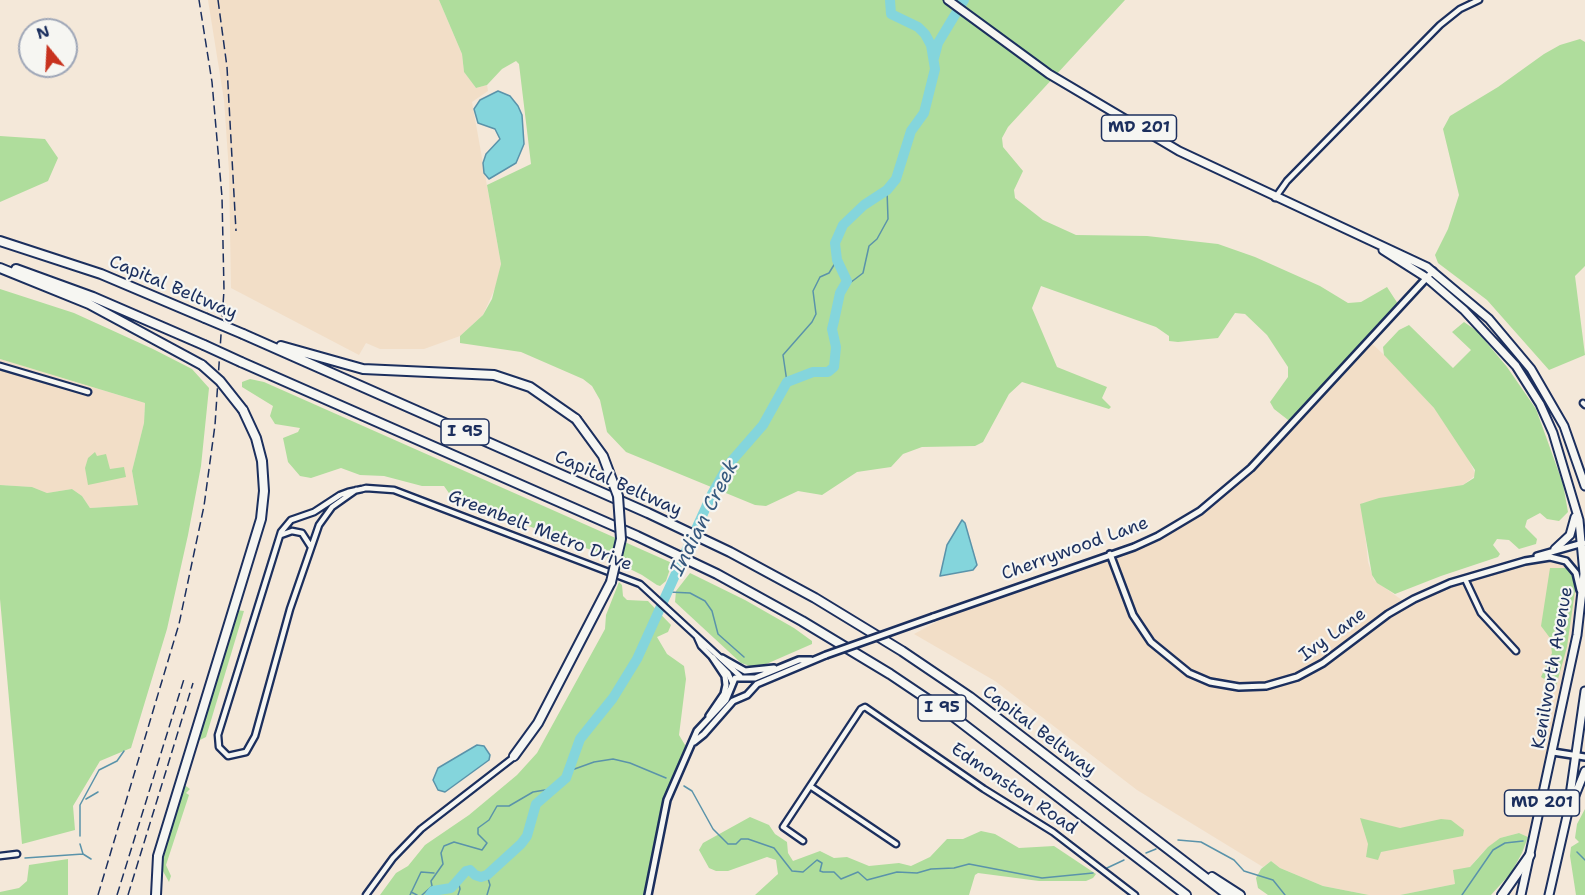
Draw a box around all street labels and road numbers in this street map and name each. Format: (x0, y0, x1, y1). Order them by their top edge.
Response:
road number: MD 201 (1102, 115, 1176, 141)
street label: Capital Beltway (106, 251, 240, 325)
road number: I 95 (441, 419, 489, 445)
street label: Capital Beltway (551, 446, 685, 522)
street label: Greenbelt Metro Drive (445, 486, 635, 576)
street label: Cherrywood Lane (999, 512, 1151, 586)
street label: Kenilworth Avenue (1528, 585, 1578, 751)
street label: Ivy Lane (1295, 604, 1371, 666)
street label: Capital Beltway (978, 681, 1100, 781)
road number: I 95 (918, 695, 966, 721)
street label: Edmonston Road (947, 739, 1081, 839)
road number: MD 201 (1504, 790, 1580, 816)

